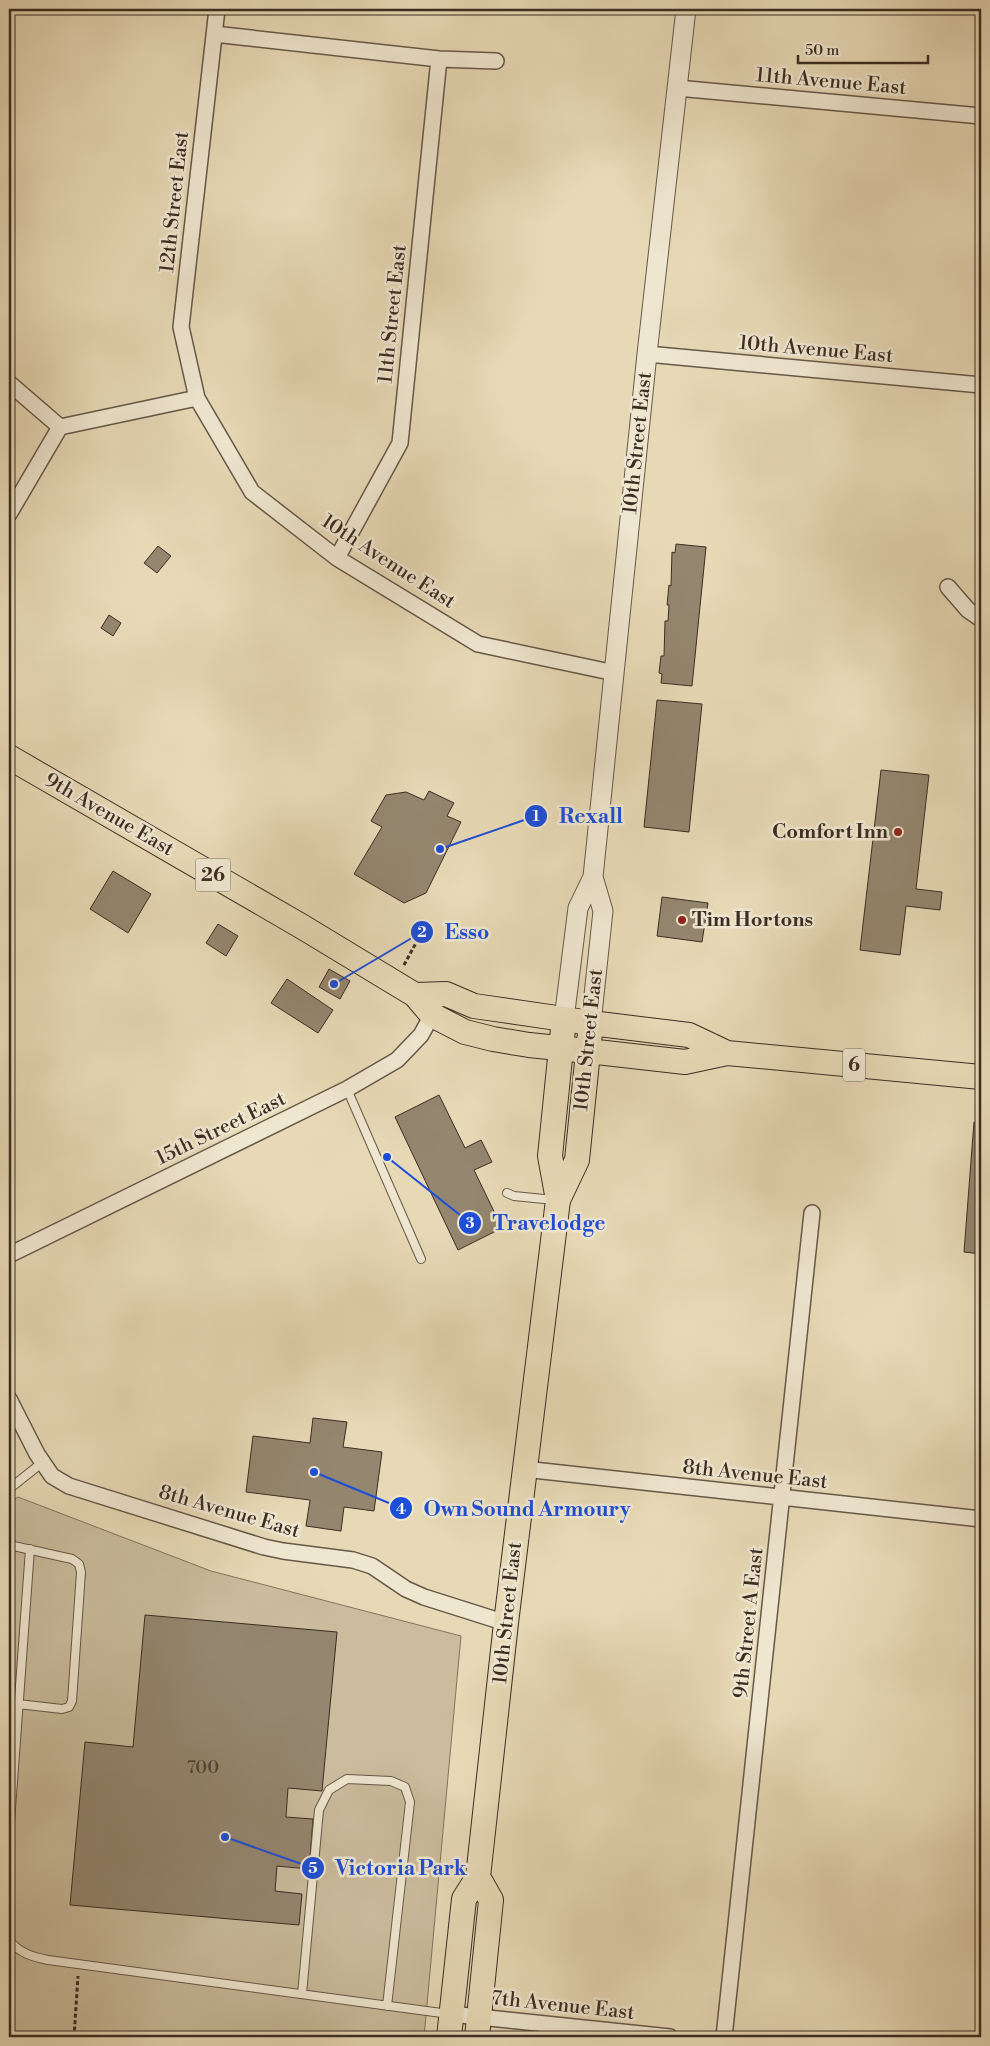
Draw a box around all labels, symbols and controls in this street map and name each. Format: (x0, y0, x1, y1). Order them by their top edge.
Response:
scale bar (798, 32, 928, 64)
text: 50 m (805, 41, 839, 60)
street label: 11th Avenue East (755, 63, 907, 101)
street label: 12th Street East (155, 130, 195, 274)
street label: 11th Street East (373, 243, 413, 385)
street label: 10th Avenue East (738, 331, 894, 369)
street label: 10th Street East (618, 371, 658, 515)
street label: 10th Avenue East (316, 509, 460, 615)
street label: 9th Avenue East (40, 768, 178, 862)
callout: Rexall (524, 798, 633, 834)
text: Rexall (559, 804, 623, 830)
text: 1 (532, 807, 540, 826)
place label: Comfort Inn (772, 820, 889, 845)
marker: Comfort Inn (892, 826, 904, 838)
road number: 26 (196, 858, 230, 892)
place label: Tim Hortons (692, 908, 813, 933)
callout: Esso (410, 914, 500, 950)
marker: Tim Hortons (676, 914, 688, 926)
text: Esso (444, 920, 490, 946)
text: 2 (417, 923, 427, 942)
street label: 10th Street East (569, 968, 609, 1112)
road number: 6 (843, 1048, 865, 1082)
street label: 15th Street East (152, 1087, 290, 1171)
callout: Travelodge (458, 1205, 616, 1241)
text: Travelodge (492, 1211, 606, 1237)
text: 3 (465, 1214, 475, 1233)
street label: 8th Avenue East (681, 1455, 829, 1495)
street label: 8th Avenue East (156, 1480, 302, 1544)
callout: Own Sound Armoury (389, 1490, 641, 1526)
text: Own Sound Armoury (424, 1497, 631, 1523)
text: 4 (396, 1500, 406, 1519)
street label: 10th Street East (488, 1541, 528, 1685)
street label: 9th Street A East (729, 1546, 769, 1700)
house number: 700 (187, 1756, 219, 1779)
callout: Victoria Park (301, 1850, 477, 1886)
text: Victoria Park (334, 1856, 468, 1882)
text: 5 (308, 1859, 318, 1878)
street label: 7th Avenue East (490, 1986, 636, 2026)

